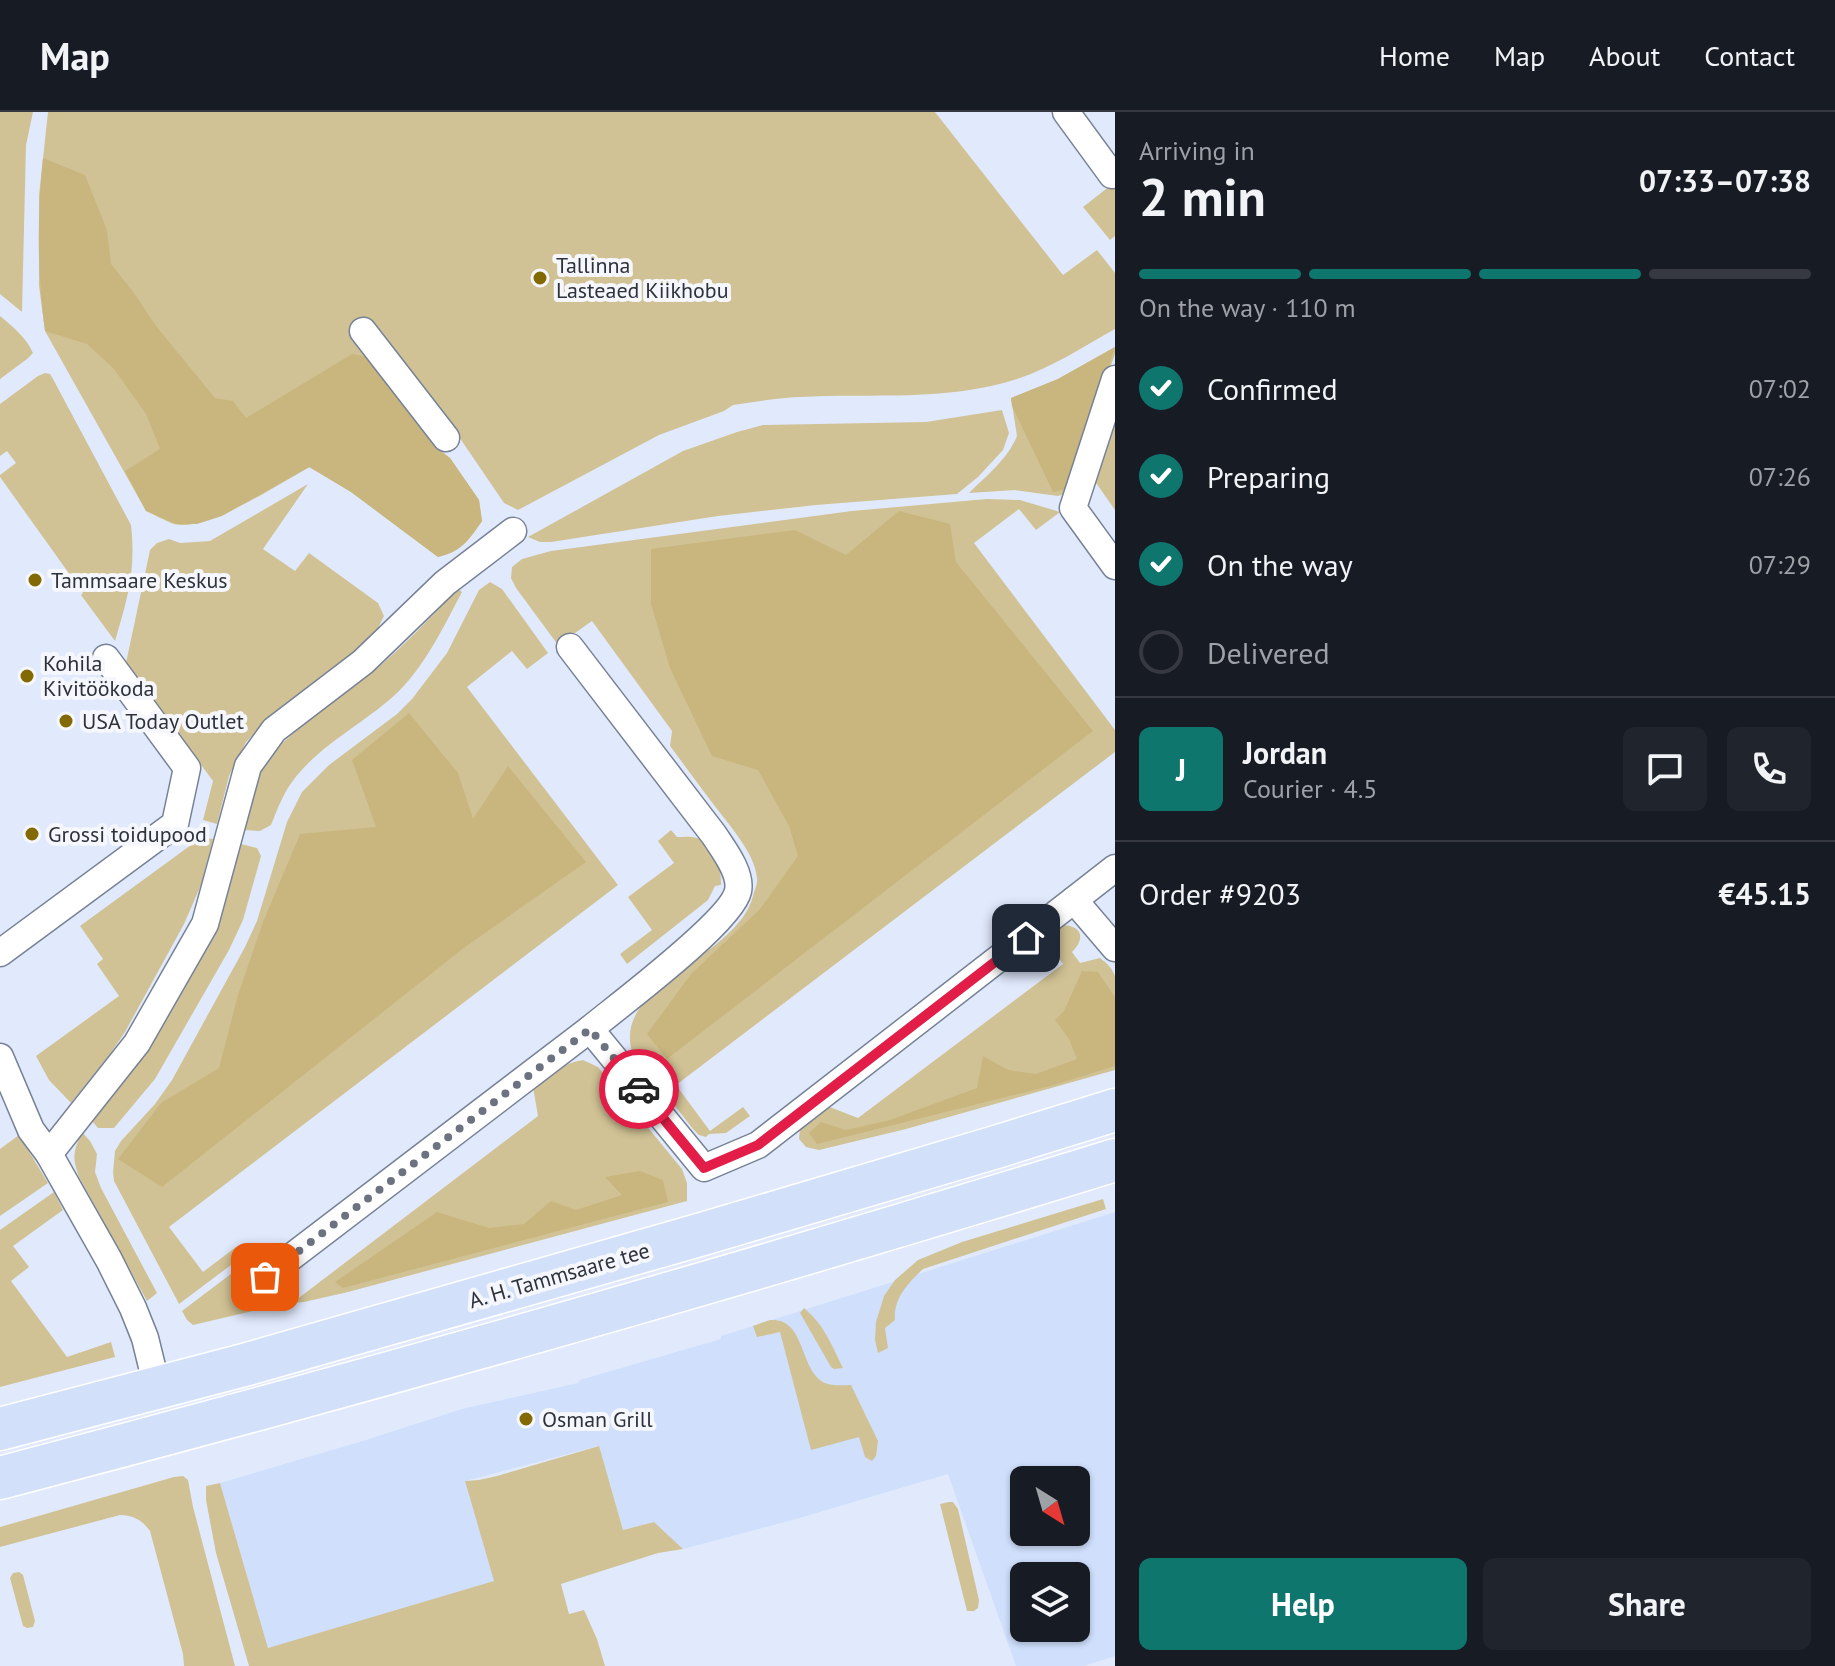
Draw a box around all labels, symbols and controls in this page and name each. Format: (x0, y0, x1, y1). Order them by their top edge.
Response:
text: Map (40, 31, 110, 80)
text: Home (1379, 37, 1450, 74)
text: Map (1494, 37, 1545, 74)
text: About (1589, 37, 1660, 74)
text: Contact (1704, 37, 1795, 74)
text: Arriving in (1139, 134, 1255, 167)
text: 07:33–07:38 (1639, 161, 1811, 200)
text: 2 min (1139, 163, 1266, 230)
place label: Tallinna Lasteaed Kiikhobu (556, 251, 729, 304)
marker: Tallinna Lasteaed Kiikhobu (531, 269, 549, 287)
text: On the way · 110 m (1139, 291, 1356, 324)
icon: check (1139, 366, 1183, 410)
text: Confirmed (1207, 369, 1338, 408)
text: 07:02 (1749, 372, 1811, 405)
icon: check (1139, 454, 1183, 498)
text: Preparing (1207, 457, 1330, 496)
text: 07:26 (1749, 460, 1811, 493)
icon: check (1139, 542, 1183, 586)
text: On the way (1207, 545, 1353, 584)
text: 07:29 (1749, 548, 1811, 581)
place label: Tammsaare Keskus (51, 566, 228, 594)
marker: Tammsaare Keskus (26, 571, 44, 589)
text: Delivered (1207, 633, 1330, 672)
place label: Kohila Kivitöökoda (43, 649, 154, 702)
marker: Kohila Kivitöökoda (18, 667, 36, 685)
place label: USA Today Outlet (82, 707, 244, 735)
marker: USA Today Outlet (57, 712, 75, 730)
button: chat (1623, 727, 1707, 811)
button: phone (1727, 727, 1811, 811)
text: Jordan (1243, 733, 1327, 772)
text: J (1176, 750, 1186, 789)
text: Courier · 4.5 (1243, 772, 1377, 805)
place label: Grossi toidupood (48, 820, 207, 848)
marker: Grossi toidupood (23, 825, 41, 843)
text: Order #9203 (1139, 874, 1301, 913)
text: €45.15 (1719, 874, 1811, 913)
pin (992, 904, 1060, 972)
icon: home (1004, 916, 1048, 960)
courier (599, 1049, 679, 1129)
icon: car (617, 1067, 661, 1111)
street label: A. H. Tammsaare tee (465, 1236, 653, 1314)
pin (231, 1243, 299, 1311)
icon: bag (243, 1255, 287, 1299)
place label: Osman Grill (542, 1405, 653, 1433)
marker: Osman Grill (517, 1410, 535, 1428)
north arrow (1010, 1466, 1090, 1546)
map controls (1010, 1466, 1090, 1642)
button: Help (1139, 1558, 1467, 1650)
button: Share (1483, 1558, 1811, 1650)
button: layers (1010, 1562, 1090, 1642)

